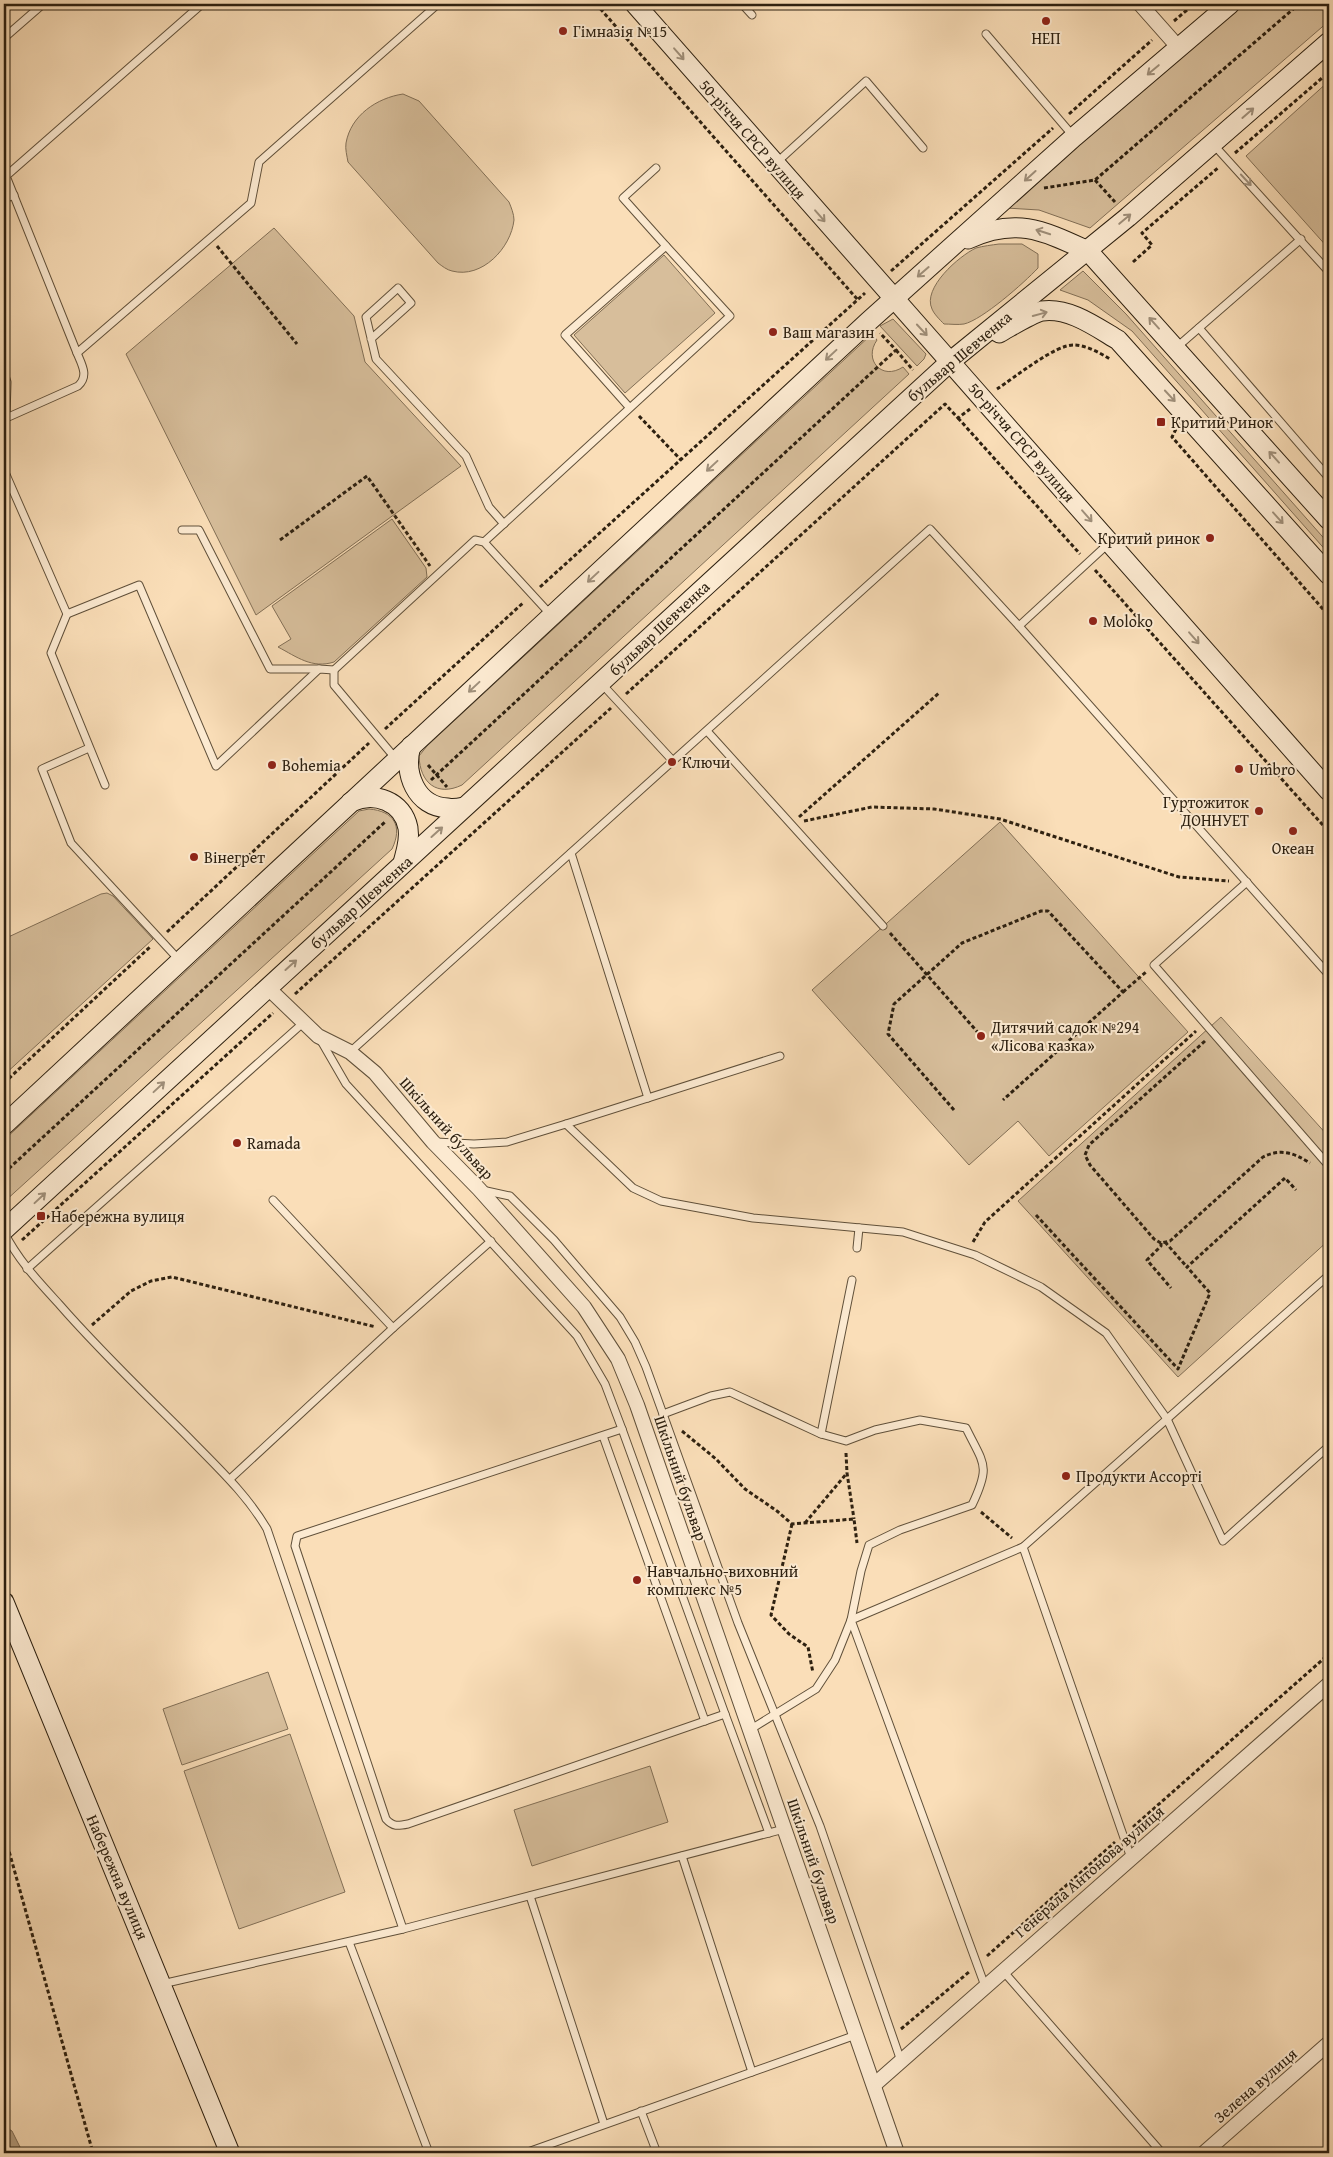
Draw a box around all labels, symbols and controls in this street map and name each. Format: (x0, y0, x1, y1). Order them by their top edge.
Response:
marker: НЕП (1040, 15, 1052, 27)
place label: Гімназія №15 (573, 19, 667, 43)
marker: Гімназія №15 (557, 25, 569, 37)
place label: НЕП (1031, 26, 1061, 50)
one-way arrow (673, 47, 684, 60)
one-way arrow (1147, 64, 1160, 75)
street label: 50-річчя СРСР вулиця (694, 74, 812, 204)
one-way arrow (1241, 108, 1254, 119)
one-way arrow (1024, 170, 1037, 181)
one-way arrow (1240, 173, 1252, 186)
one-way arrow (814, 209, 825, 222)
one-way arrow (1118, 214, 1131, 225)
one-way arrow (1035, 227, 1051, 236)
one-way arrow (917, 267, 930, 278)
street label: бульвар Шевченка (901, 305, 1017, 407)
one-way arrow (1032, 309, 1048, 318)
one-way arrow (1148, 316, 1160, 329)
place label: Ваш магазин (783, 320, 875, 344)
one-way arrow (916, 323, 928, 336)
marker: Ваш магазин (767, 326, 779, 338)
one-way arrow (825, 349, 838, 361)
street label: 50-річчя СРСР вулиця (963, 377, 1081, 507)
one-way arrow (1164, 390, 1176, 403)
place label: Критий Ринок (1171, 410, 1274, 434)
marker: Критий Ринок (1155, 416, 1167, 428)
one-way arrow (1268, 451, 1279, 464)
one-way arrow (706, 460, 719, 472)
one-way arrow (1081, 509, 1093, 522)
one-way arrow (1273, 511, 1284, 524)
place label: Критий ринок (1098, 526, 1201, 550)
marker: Критий ринок (1204, 532, 1216, 544)
one-way arrow (587, 571, 600, 583)
street label: бульвар Шевченка (603, 575, 715, 681)
place label: Moloko (1103, 609, 1153, 633)
marker: Moloko (1087, 615, 1099, 627)
one-way arrow (1189, 631, 1200, 644)
one-way arrow (468, 681, 480, 693)
place label: Ключи (682, 750, 731, 774)
place label: Bohemia (282, 753, 341, 777)
marker: Ключи (666, 756, 678, 768)
place label: Umbro (1249, 757, 1295, 781)
marker: Bohemia (266, 759, 278, 771)
marker: Umbro (1233, 763, 1245, 775)
place label: Гуртожиток ДОННУЕТ (1163, 790, 1250, 832)
marker: Гуртожиток ДОННУЕТ (1253, 805, 1265, 817)
marker: Океан (1287, 825, 1299, 837)
one-way arrow (430, 826, 443, 838)
place label: Океан (1272, 836, 1314, 860)
place label: Вінегрет (204, 845, 265, 869)
street label: бульвар Шевченка (305, 849, 418, 955)
marker: Вінегрет (188, 851, 200, 863)
one-way arrow (285, 959, 298, 971)
place label: Дитячий садок №294 «Лісова казка» (990, 1015, 1140, 1057)
marker: Дитячий садок №294 «Лісова казка» (975, 1030, 987, 1042)
street label: Шкільний бульвар (394, 1071, 500, 1185)
one-way arrow (152, 1081, 165, 1093)
place label: Ramada (247, 1131, 301, 1155)
marker: Ramada (231, 1137, 243, 1149)
one-way arrow (33, 1192, 46, 1203)
place label: Набережна вулиця (51, 1204, 185, 1228)
marker: Набережна вулиця (35, 1210, 47, 1222)
street label: Шкільний бульвар (648, 1412, 714, 1544)
place label: Продукти Ассорті (1076, 1464, 1203, 1488)
marker: Продукти Ассорті (1060, 1470, 1072, 1482)
place label: Навчально-виховний комплекс №5 (647, 1559, 799, 1601)
marker: Навчально-виховний комплекс №5 (631, 1574, 643, 1586)
street label: Шкільний бульвар (781, 1795, 847, 1927)
street label: Генерала Антонова вулиця (1009, 1799, 1169, 1943)
street label: Набережна вулиця (81, 1811, 155, 1943)
street label: Зелена вулиця (1208, 2042, 1302, 2128)

